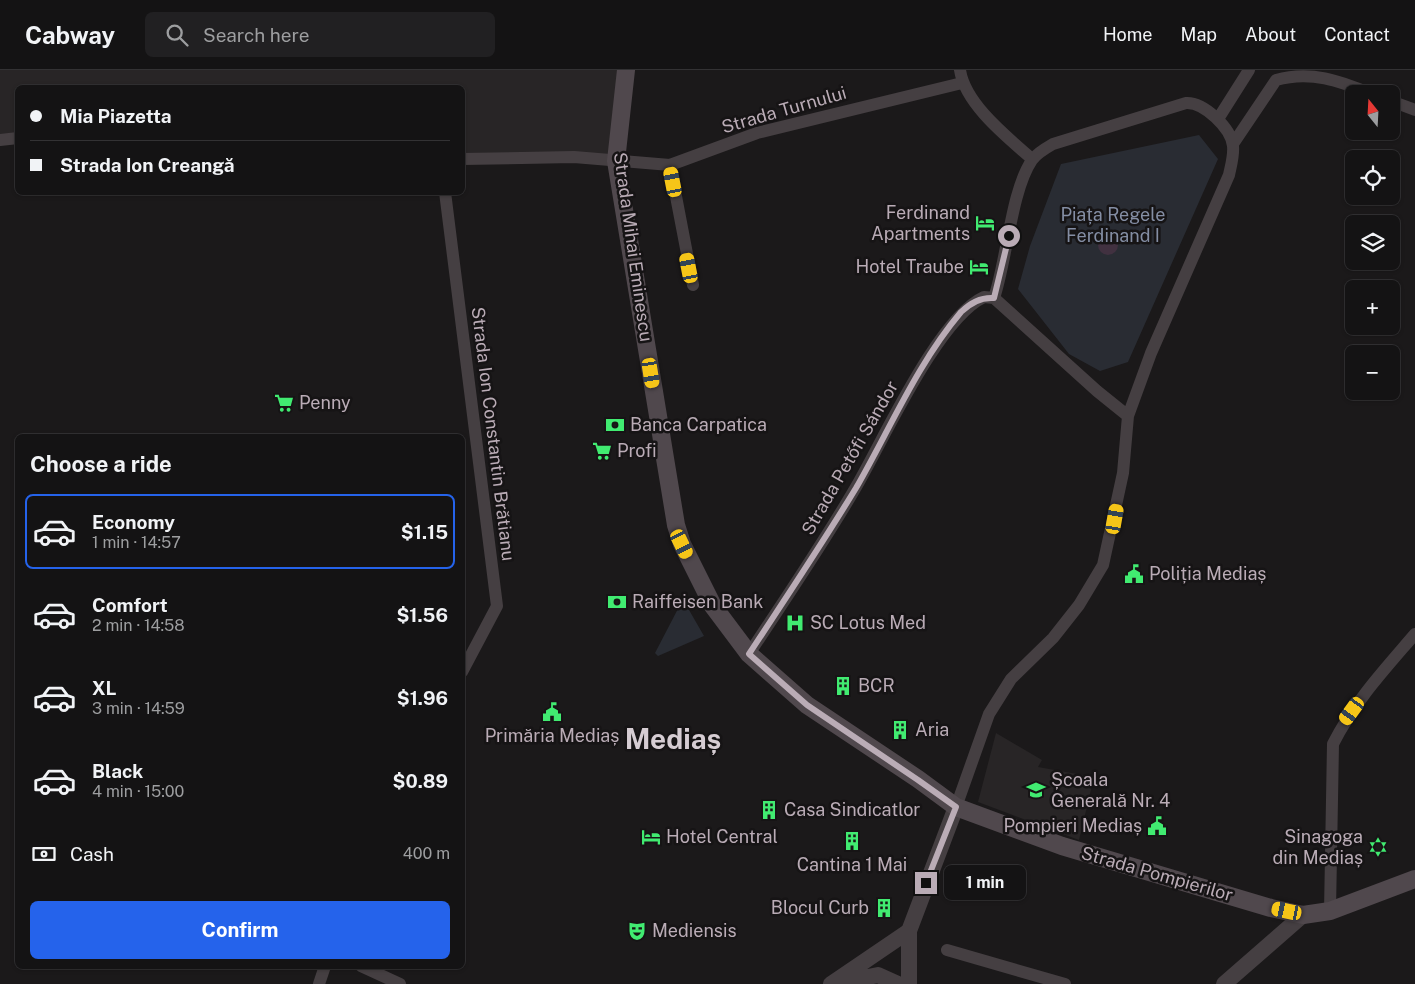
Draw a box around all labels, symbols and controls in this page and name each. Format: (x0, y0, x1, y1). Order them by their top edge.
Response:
search box (145, 12, 495, 57)
text: Cabway (25, 21, 115, 49)
icon: search (163, 21, 191, 49)
text: Search here (203, 24, 310, 46)
text: Home (1103, 24, 1153, 45)
text: Map (1181, 24, 1217, 45)
text: About (1245, 24, 1296, 45)
text: Contact (1324, 24, 1390, 45)
street label: Strada Turnului (719, 82, 849, 137)
north arrow (1345, 85, 1400, 140)
map controls (1345, 85, 1400, 400)
text: Mia Piazetta (60, 105, 172, 127)
button: locate (1345, 150, 1400, 205)
street label: Strada Mihai Eminescu (610, 151, 657, 343)
text: Strada Ion Creangă (60, 154, 235, 176)
car (662, 166, 683, 198)
place label: Ferdinand Apartments (871, 202, 970, 244)
park label: Piața Regele Ferdinand I (1060, 204, 1166, 246)
hotel icon: Ferdinand Apartments (974, 212, 996, 234)
button: layers (1345, 215, 1400, 270)
route start (998, 225, 1020, 247)
car (678, 252, 699, 284)
place label: Hotel Traube (856, 256, 964, 277)
hotel icon: Hotel Traube (968, 256, 990, 278)
button: + (1345, 280, 1400, 335)
street label: Strada Ion Constantin Brătianu (467, 306, 520, 562)
button: − (1345, 345, 1400, 400)
car (641, 357, 660, 389)
street label: Strada Petőfi Sándor (797, 377, 902, 538)
supermarket icon: Penny (273, 392, 295, 414)
place label: Penny (299, 392, 351, 413)
bank icon: Banca Carpatica (604, 414, 626, 436)
place label: Banca Carpatica (630, 414, 767, 435)
supermarket icon: Profi (591, 440, 613, 462)
place label: Profi (617, 440, 657, 461)
text: Choose a ride (30, 451, 172, 477)
car (1105, 503, 1124, 535)
icon: car (32, 509, 77, 554)
text: Economy (92, 511, 175, 533)
text: $1.15 (401, 521, 448, 543)
car (668, 527, 695, 561)
text: 1 min · 14:57 (92, 533, 181, 552)
public building icon: Poliția Mediaș (1123, 563, 1145, 585)
place label: Poliția Mediaș (1149, 563, 1266, 584)
bank icon: Raiffeisen Bank (606, 591, 628, 613)
place label: Raiffeisen Bank (632, 591, 763, 612)
icon: car (32, 592, 77, 637)
text: Comfort (92, 594, 168, 616)
text: $1.56 (396, 604, 448, 626)
hospital icon: SC Lotus Med (784, 612, 806, 634)
place label: SC Lotus Med (810, 612, 926, 633)
text: 2 min · 14:58 (92, 616, 185, 635)
icon: car (32, 675, 77, 720)
building icon: BCR (832, 675, 854, 697)
place label: BCR (858, 675, 895, 696)
text: XL (92, 677, 117, 699)
text: $1.96 (397, 687, 448, 709)
car (1337, 694, 1366, 728)
text: 3 min · 14:59 (92, 699, 185, 718)
public building icon: Primăria Mediaș (541, 701, 563, 723)
building icon: Aria (889, 719, 911, 741)
place label: Aria (915, 719, 949, 740)
district label: Mediaș (625, 722, 721, 755)
place label: Primăria Mediaș (485, 725, 619, 746)
icon: car (32, 758, 77, 803)
text: Black (92, 760, 143, 782)
place label: Școala Generală Nr. 4 (1051, 769, 1170, 811)
text: $0.89 (392, 770, 448, 792)
school or university icon: Școala Generală Nr. 4 (1025, 779, 1047, 801)
text: 4 min · 15:00 (92, 782, 184, 801)
building icon: Casa Sindicatlor (758, 799, 780, 821)
place label: Casa Sindicatlor (784, 799, 920, 820)
place label: Pompieri Mediaș (1003, 815, 1142, 836)
public building icon: Pompieri Mediaș (1146, 815, 1168, 837)
hotel icon: Hotel Central (640, 826, 662, 848)
place label: Hotel Central (666, 826, 778, 847)
place label: Sinagoga din Mediaș (1273, 826, 1363, 868)
building icon: Cantina 1 Mai (841, 830, 863, 852)
synagogue icon: Sinagoga din Mediaș (1367, 836, 1389, 858)
icon: cash (30, 840, 58, 868)
street label: Strada Pompierilor (1079, 842, 1235, 905)
text: Cash (70, 843, 114, 865)
text: 400 m (403, 844, 450, 863)
place label: Cantina 1 Mai (797, 854, 907, 875)
callout: 1 min (944, 866, 1026, 900)
route end (915, 872, 937, 894)
text: 1 min (966, 873, 1004, 892)
place label: Blocul Curb (771, 897, 869, 918)
building icon: Blocul Curb (873, 897, 895, 919)
button: Confirm (30, 901, 450, 959)
car (1270, 901, 1303, 921)
theatre icon: Mediensis (626, 920, 648, 942)
place label: Mediensis (652, 920, 737, 941)

